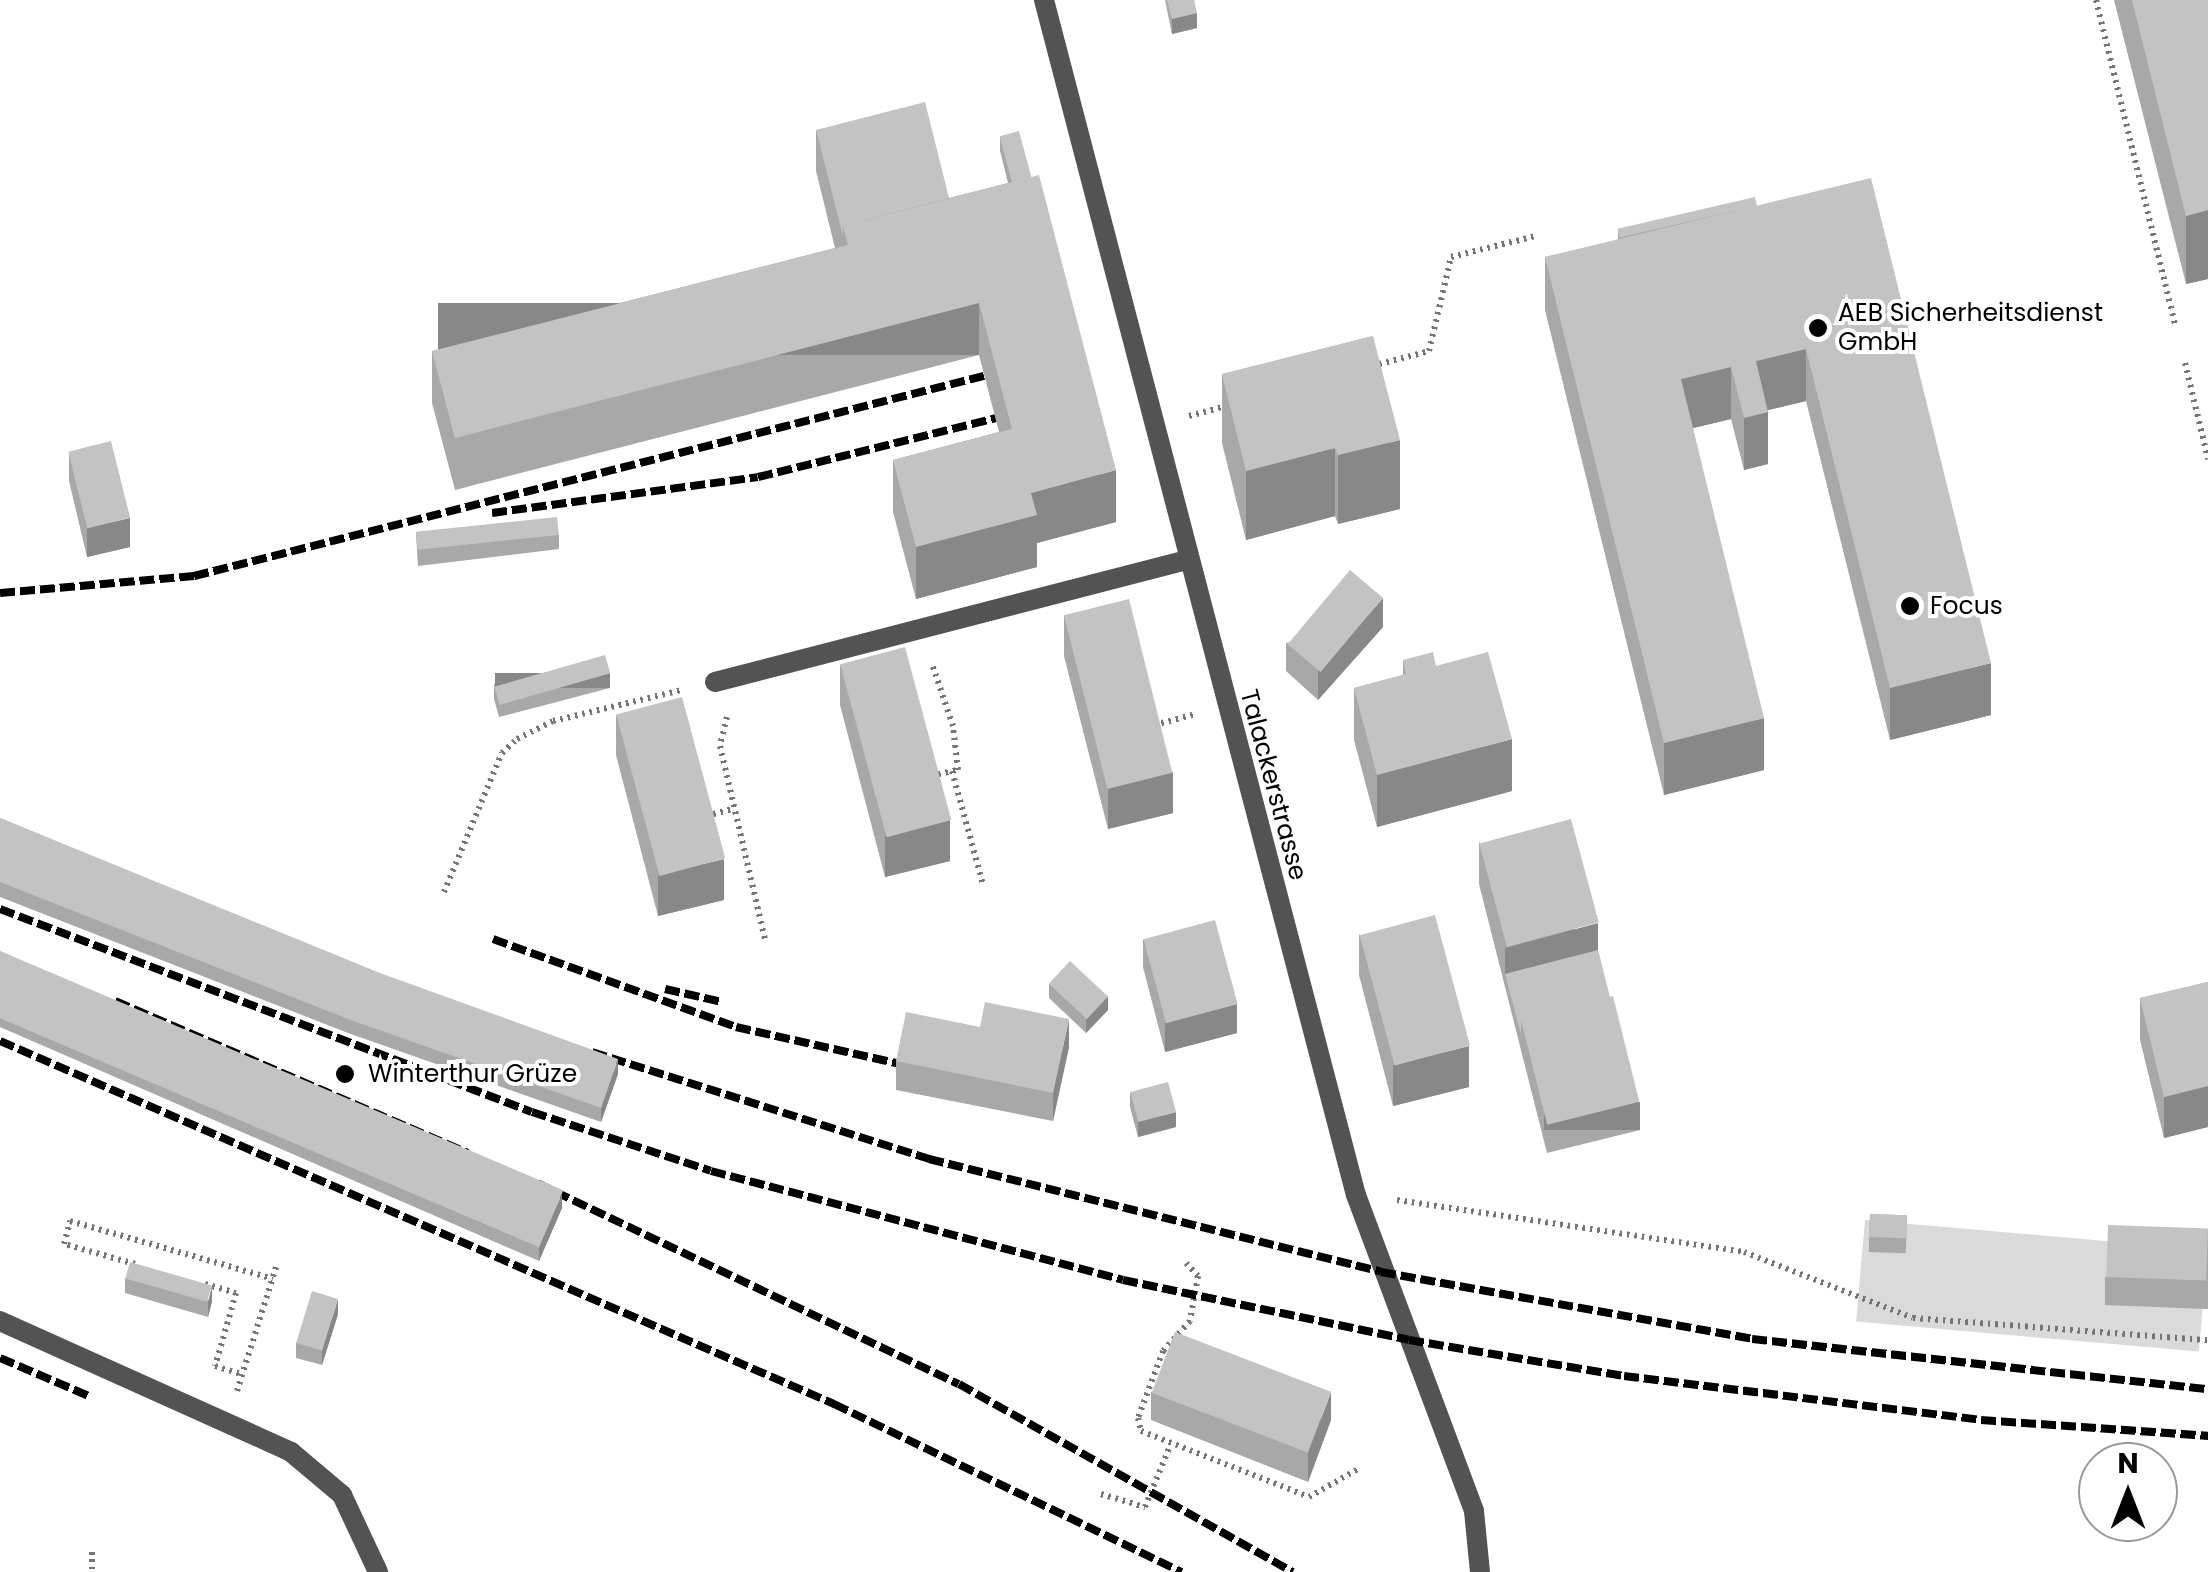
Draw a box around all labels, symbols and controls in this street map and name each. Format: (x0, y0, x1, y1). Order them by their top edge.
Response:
place label: AEB Sicherheitsdienst GmbH (1838, 299, 2103, 358)
marker: AEB Sicherheitsdienst GmbH (1807, 317, 1829, 339)
place label: Focus (1930, 591, 2003, 621)
marker: Focus (1899, 595, 1921, 617)
street label: Talackerstrasse (1233, 686, 1313, 884)
place label: Winterthur Grüze (368, 1059, 577, 1089)
marker: Winterthur Grüze (332, 1061, 358, 1087)
north arrow (2078, 1442, 2178, 1542)
text: N (2117, 1444, 2139, 1483)

